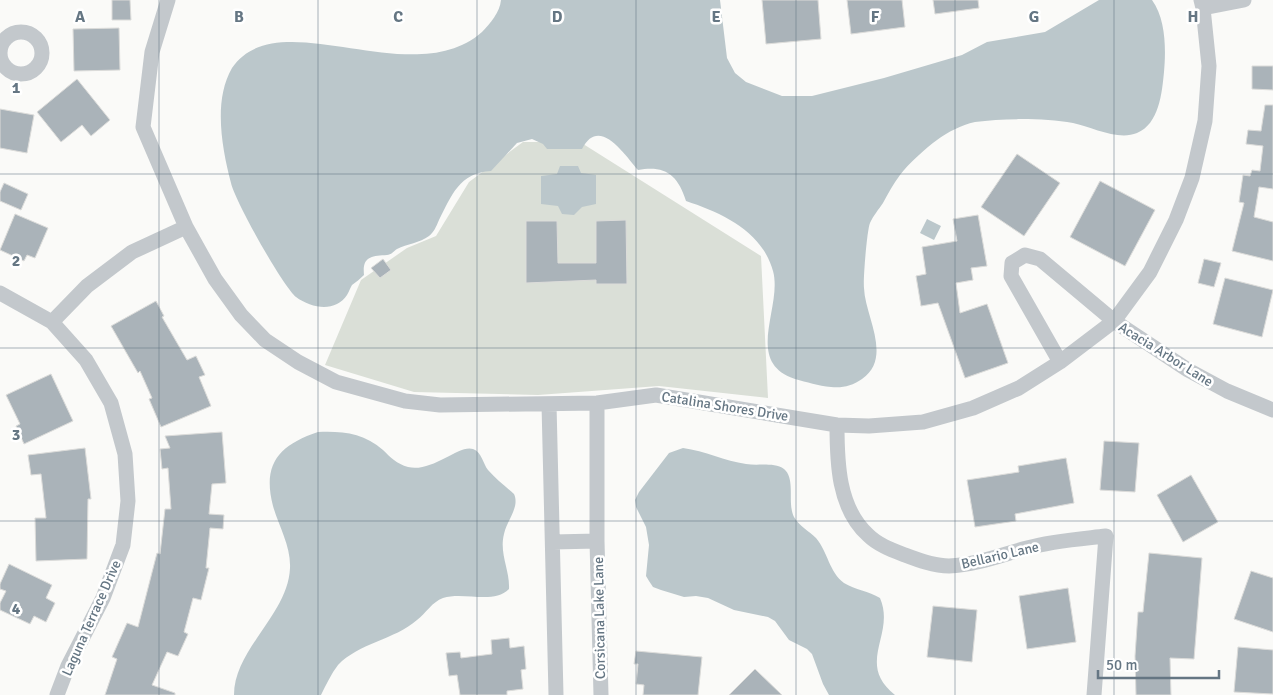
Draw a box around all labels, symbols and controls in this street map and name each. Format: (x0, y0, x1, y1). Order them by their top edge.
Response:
text: A (75, 7, 86, 27)
text: B (234, 7, 244, 27)
text: C (393, 7, 403, 27)
text: D (552, 7, 563, 27)
text: E (711, 7, 721, 27)
text: F (871, 7, 880, 27)
text: G (1029, 7, 1039, 27)
text: H (1188, 7, 1198, 27)
text: 1 (12, 78, 21, 98)
text: 2 (12, 251, 20, 271)
street label: Acacia Arbor Lane (1115, 319, 1216, 390)
street label: Catalina Shores Drive (660, 388, 789, 425)
text: 3 (12, 425, 20, 445)
street label: Bellario Lane (960, 538, 1041, 573)
street label: Corsicana Lake Lane (590, 557, 609, 679)
street label: Laguna Terrace Drive (58, 558, 125, 679)
text: 4 (12, 599, 21, 619)
scale bar (1098, 648, 1219, 680)
text: 50 m (1106, 656, 1137, 674)

